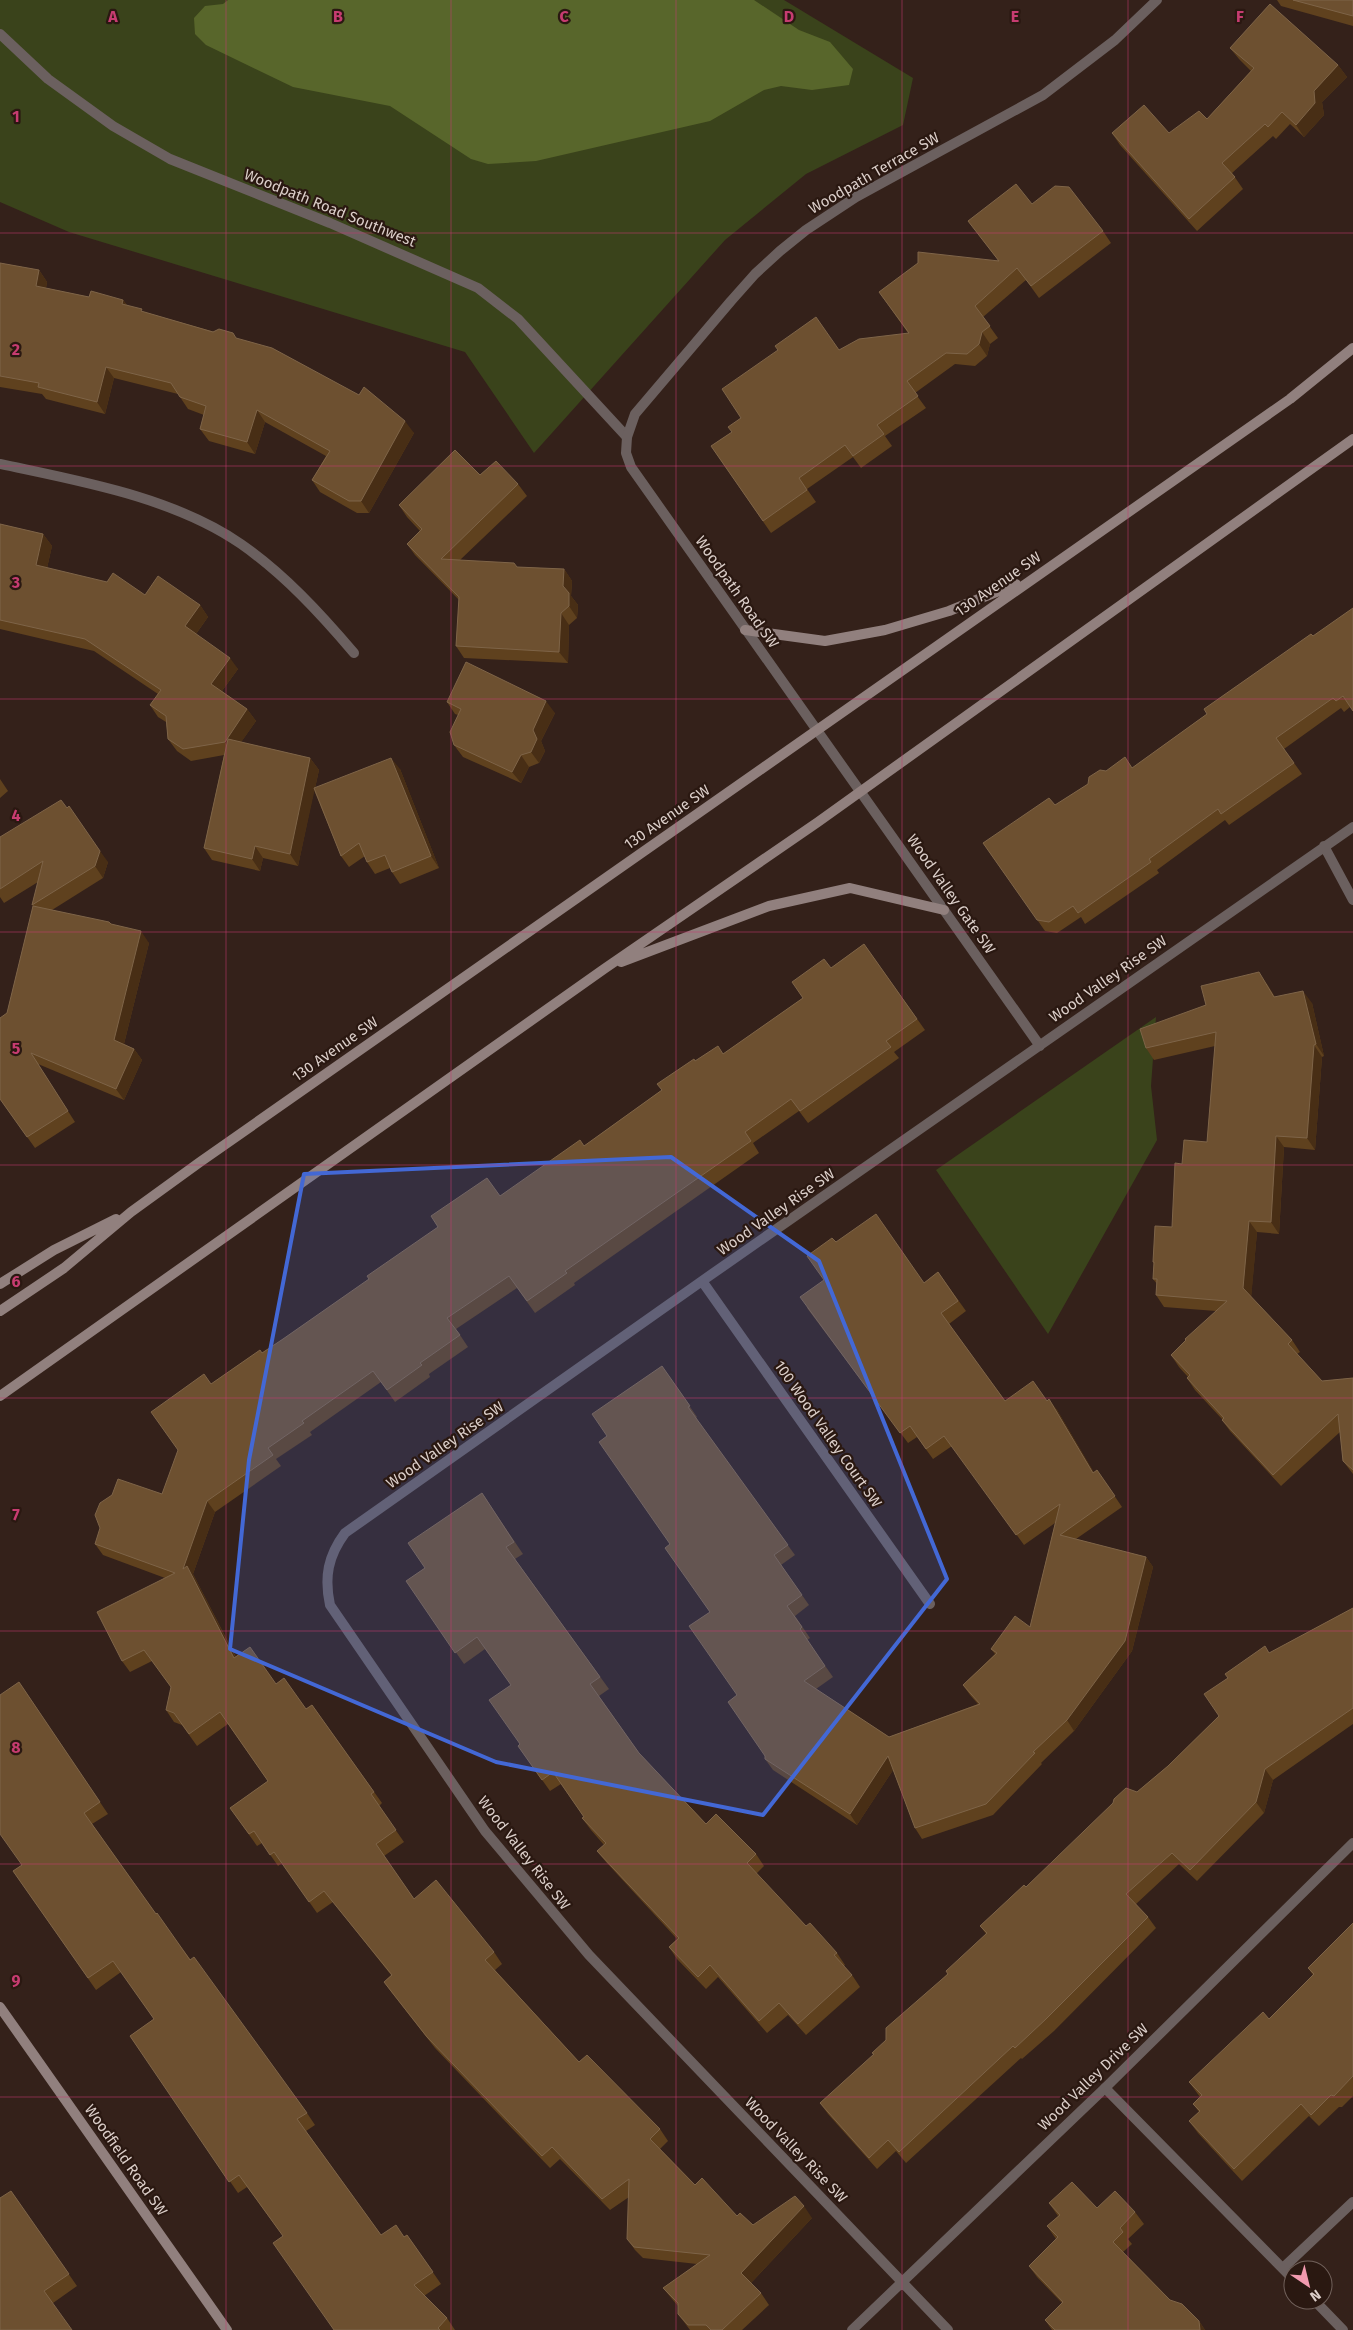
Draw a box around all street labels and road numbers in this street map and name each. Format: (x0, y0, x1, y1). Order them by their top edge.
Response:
street label: Woodpath Terrace SW (806, 128, 943, 218)
street label: Woodpath Road Southwest (242, 165, 419, 251)
street label: Woodpath Road SW (692, 532, 783, 652)
street label: 130 Avenue SW (952, 547, 1045, 620)
street label: 130 Avenue SW (621, 780, 714, 853)
street label: Wood Valley Gate SW (903, 831, 999, 958)
street label: Wood Valley Rise SW (1046, 931, 1171, 1026)
street label: 130 Avenue SW (289, 1012, 382, 1085)
street label: Wood Valley Rise SW (714, 1164, 839, 1259)
street label: 100 Wood Valley Court SW (770, 1357, 886, 1511)
street label: Wood Valley Rise SW (383, 1397, 508, 1492)
street label: Wood Valley Rise SW (474, 1792, 574, 1914)
street label: Wood Valley Drive SW (1034, 2019, 1152, 2134)
street label: Wood Valley Rise SW (741, 2094, 851, 2207)
street label: Woodfield Road SW (81, 2101, 172, 2220)

